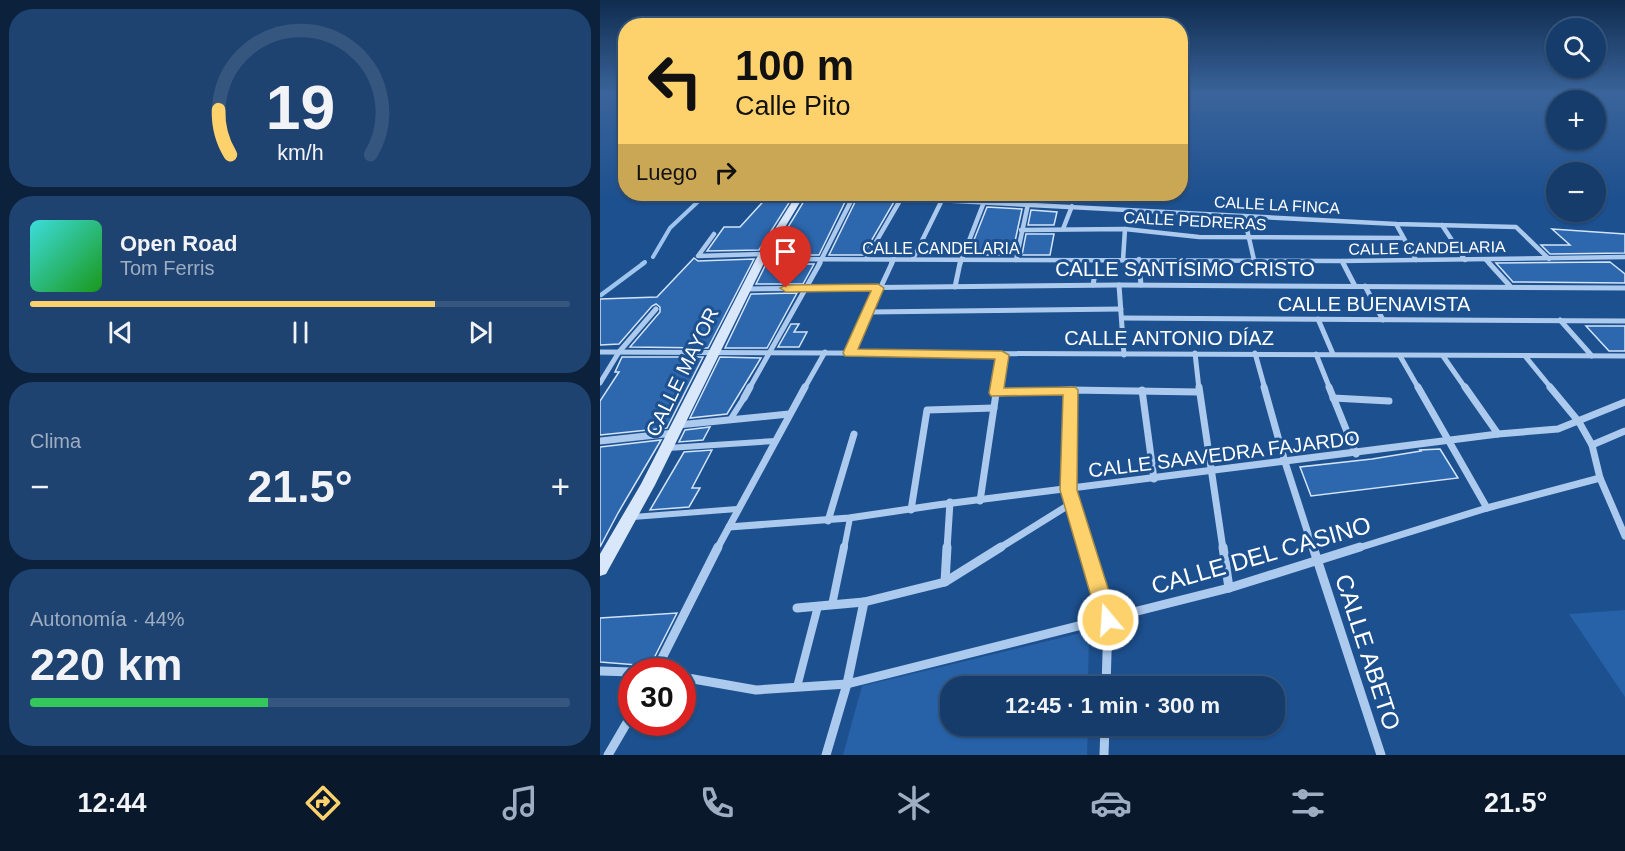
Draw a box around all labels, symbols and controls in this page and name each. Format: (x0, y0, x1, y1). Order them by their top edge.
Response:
map controls (1546, 18, 1606, 222)
button: search (1546, 18, 1606, 78)
icon: left (636, 42, 714, 120)
text: 100 m (735, 42, 854, 89)
text: 19 (265, 73, 335, 142)
button: + (1546, 90, 1606, 150)
text: Calle Pito (735, 91, 851, 121)
text: km/h (277, 141, 323, 165)
icon: right (709, 156, 742, 189)
text: Luego (636, 160, 697, 185)
button: − (1546, 162, 1606, 222)
street label: CALLE LA FINCA (1214, 193, 1341, 217)
street label: CALLE PEDRERAS (1123, 209, 1267, 233)
pin (760, 226, 811, 288)
text: Open Road (120, 231, 237, 256)
icon: arrive (769, 235, 802, 268)
street label: CALLE CANDELARIA (1348, 238, 1506, 258)
street label: CALLE CANDELARIA (862, 240, 1020, 257)
text: Tom Ferris (120, 257, 214, 279)
street label: CALLE SANTÍSIMO CRISTO (1055, 258, 1315, 280)
street label: CALLE BUENAVISTA (1278, 293, 1471, 315)
street label: CALLE MAYOR (641, 304, 723, 440)
icon: previous (104, 316, 137, 349)
icon: pause (284, 316, 317, 349)
icon: next (464, 316, 497, 349)
street label: CALLE ANTONIO DÍAZ (1064, 327, 1274, 349)
street label: CALLE SAAVEDRA FAJARDO (1087, 426, 1361, 482)
text: Clima (30, 430, 81, 452)
text: 21.5° (247, 461, 353, 512)
text: − (30, 468, 49, 505)
text: + (551, 468, 570, 505)
street label: CALLE DEL CASINO (1148, 511, 1374, 599)
street label: CALLE ABETO (1330, 571, 1406, 733)
position arrow (1076, 588, 1140, 652)
text: Autonomía · 44% (30, 608, 185, 630)
text: 220 km (30, 639, 183, 690)
speed limit sign: 30 (618, 658, 696, 736)
text: 12:45 · 1 min · 300 m (1005, 693, 1220, 718)
icon: directions (302, 782, 344, 824)
icon: music (499, 782, 541, 824)
icon: phone (696, 782, 738, 824)
icon: climate (893, 782, 935, 824)
icon: car (1090, 782, 1132, 824)
icon: filters (1287, 782, 1329, 824)
text: 12:44 (78, 788, 147, 818)
text: 21.5° (1484, 788, 1547, 818)

